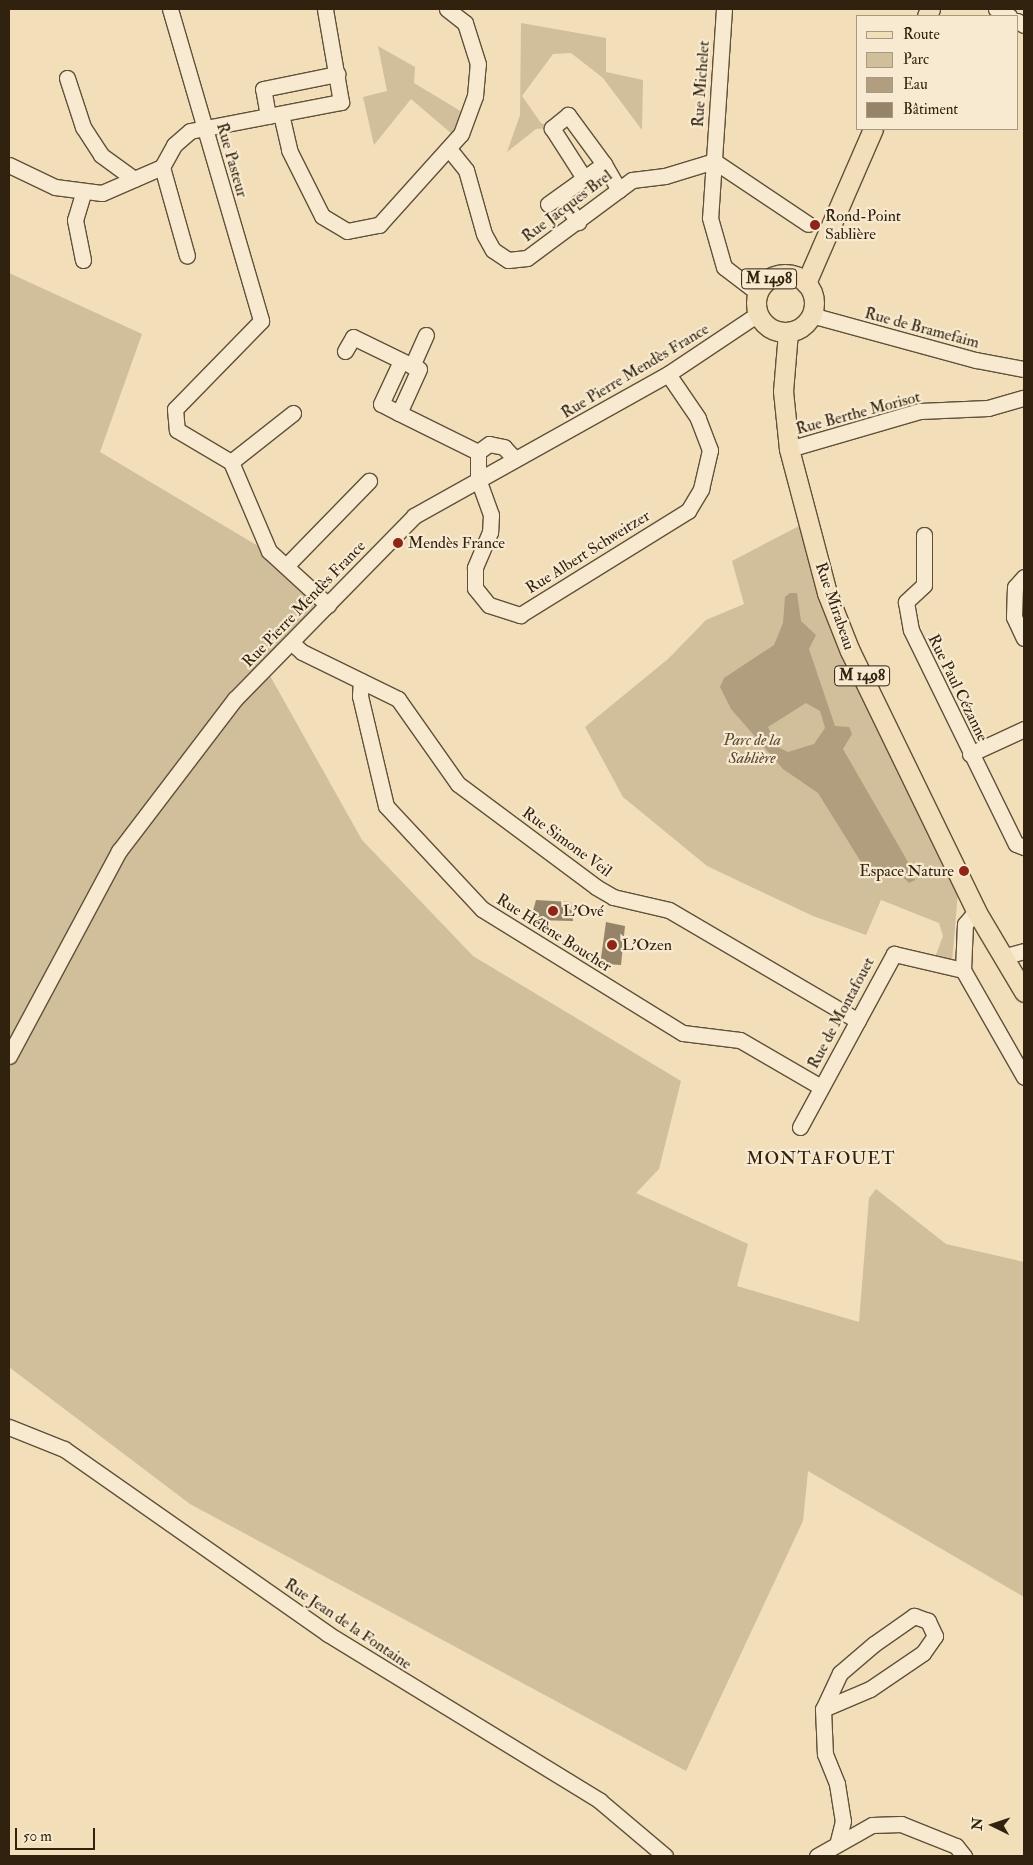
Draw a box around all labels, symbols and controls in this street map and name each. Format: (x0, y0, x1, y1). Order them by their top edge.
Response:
legend (856, 15, 1018, 130)
text: Route (903, 25, 940, 44)
street label: Rue Michelet (688, 40, 714, 128)
text: Parc (903, 50, 929, 69)
text: Eau (903, 75, 928, 94)
text: Bâtiment (903, 100, 958, 119)
street label: Rue Pasteur (212, 120, 252, 200)
street label: Rue Jacques Brel (518, 166, 616, 246)
place label: Rond-Point Sablière (825, 206, 901, 244)
marker: Rond-Point Sablière (809, 219, 821, 231)
road number: M 1498 (740, 266, 798, 292)
street label: Rue de Bramefaim (863, 303, 981, 353)
street label: Rue Pierre Mendès France (558, 319, 712, 423)
street label: Rue Berthe Morisot (794, 387, 922, 439)
street label: Rue Albert Schweitzer (522, 506, 654, 598)
place label: Mendès France (408, 533, 505, 553)
street label: Rue Pierre Mendès France (238, 537, 370, 671)
marker: Mendès France (392, 537, 404, 549)
street label: Rue Mirabeau (811, 560, 859, 652)
street label: Rue Paul Cézanne (924, 631, 992, 745)
road number: M 1498 (833, 664, 891, 688)
park label: Parc de la Sablière (723, 730, 781, 768)
street label: Rue Simone Veil (518, 803, 616, 881)
place label: Espace Nature (859, 861, 954, 881)
marker: Espace Nature (958, 865, 970, 877)
street label: Rue Hélène Boucher (493, 890, 615, 976)
place label: L'Ové (563, 901, 604, 921)
marker: L'Ové (547, 905, 559, 917)
place label: L'Ozen (622, 935, 672, 955)
marker: L'Ozen (606, 939, 618, 951)
street label: Rue de Montafouet (804, 954, 878, 1072)
district label: MONTAFOUET (745, 1148, 897, 1170)
street label: Rue Jean de la Fontaine (281, 1574, 415, 1674)
north arrow (968, 1800, 1018, 1850)
text: N (969, 1817, 986, 1831)
scale bar (18, 1818, 98, 1850)
text: 50 m (23, 1827, 52, 1846)

